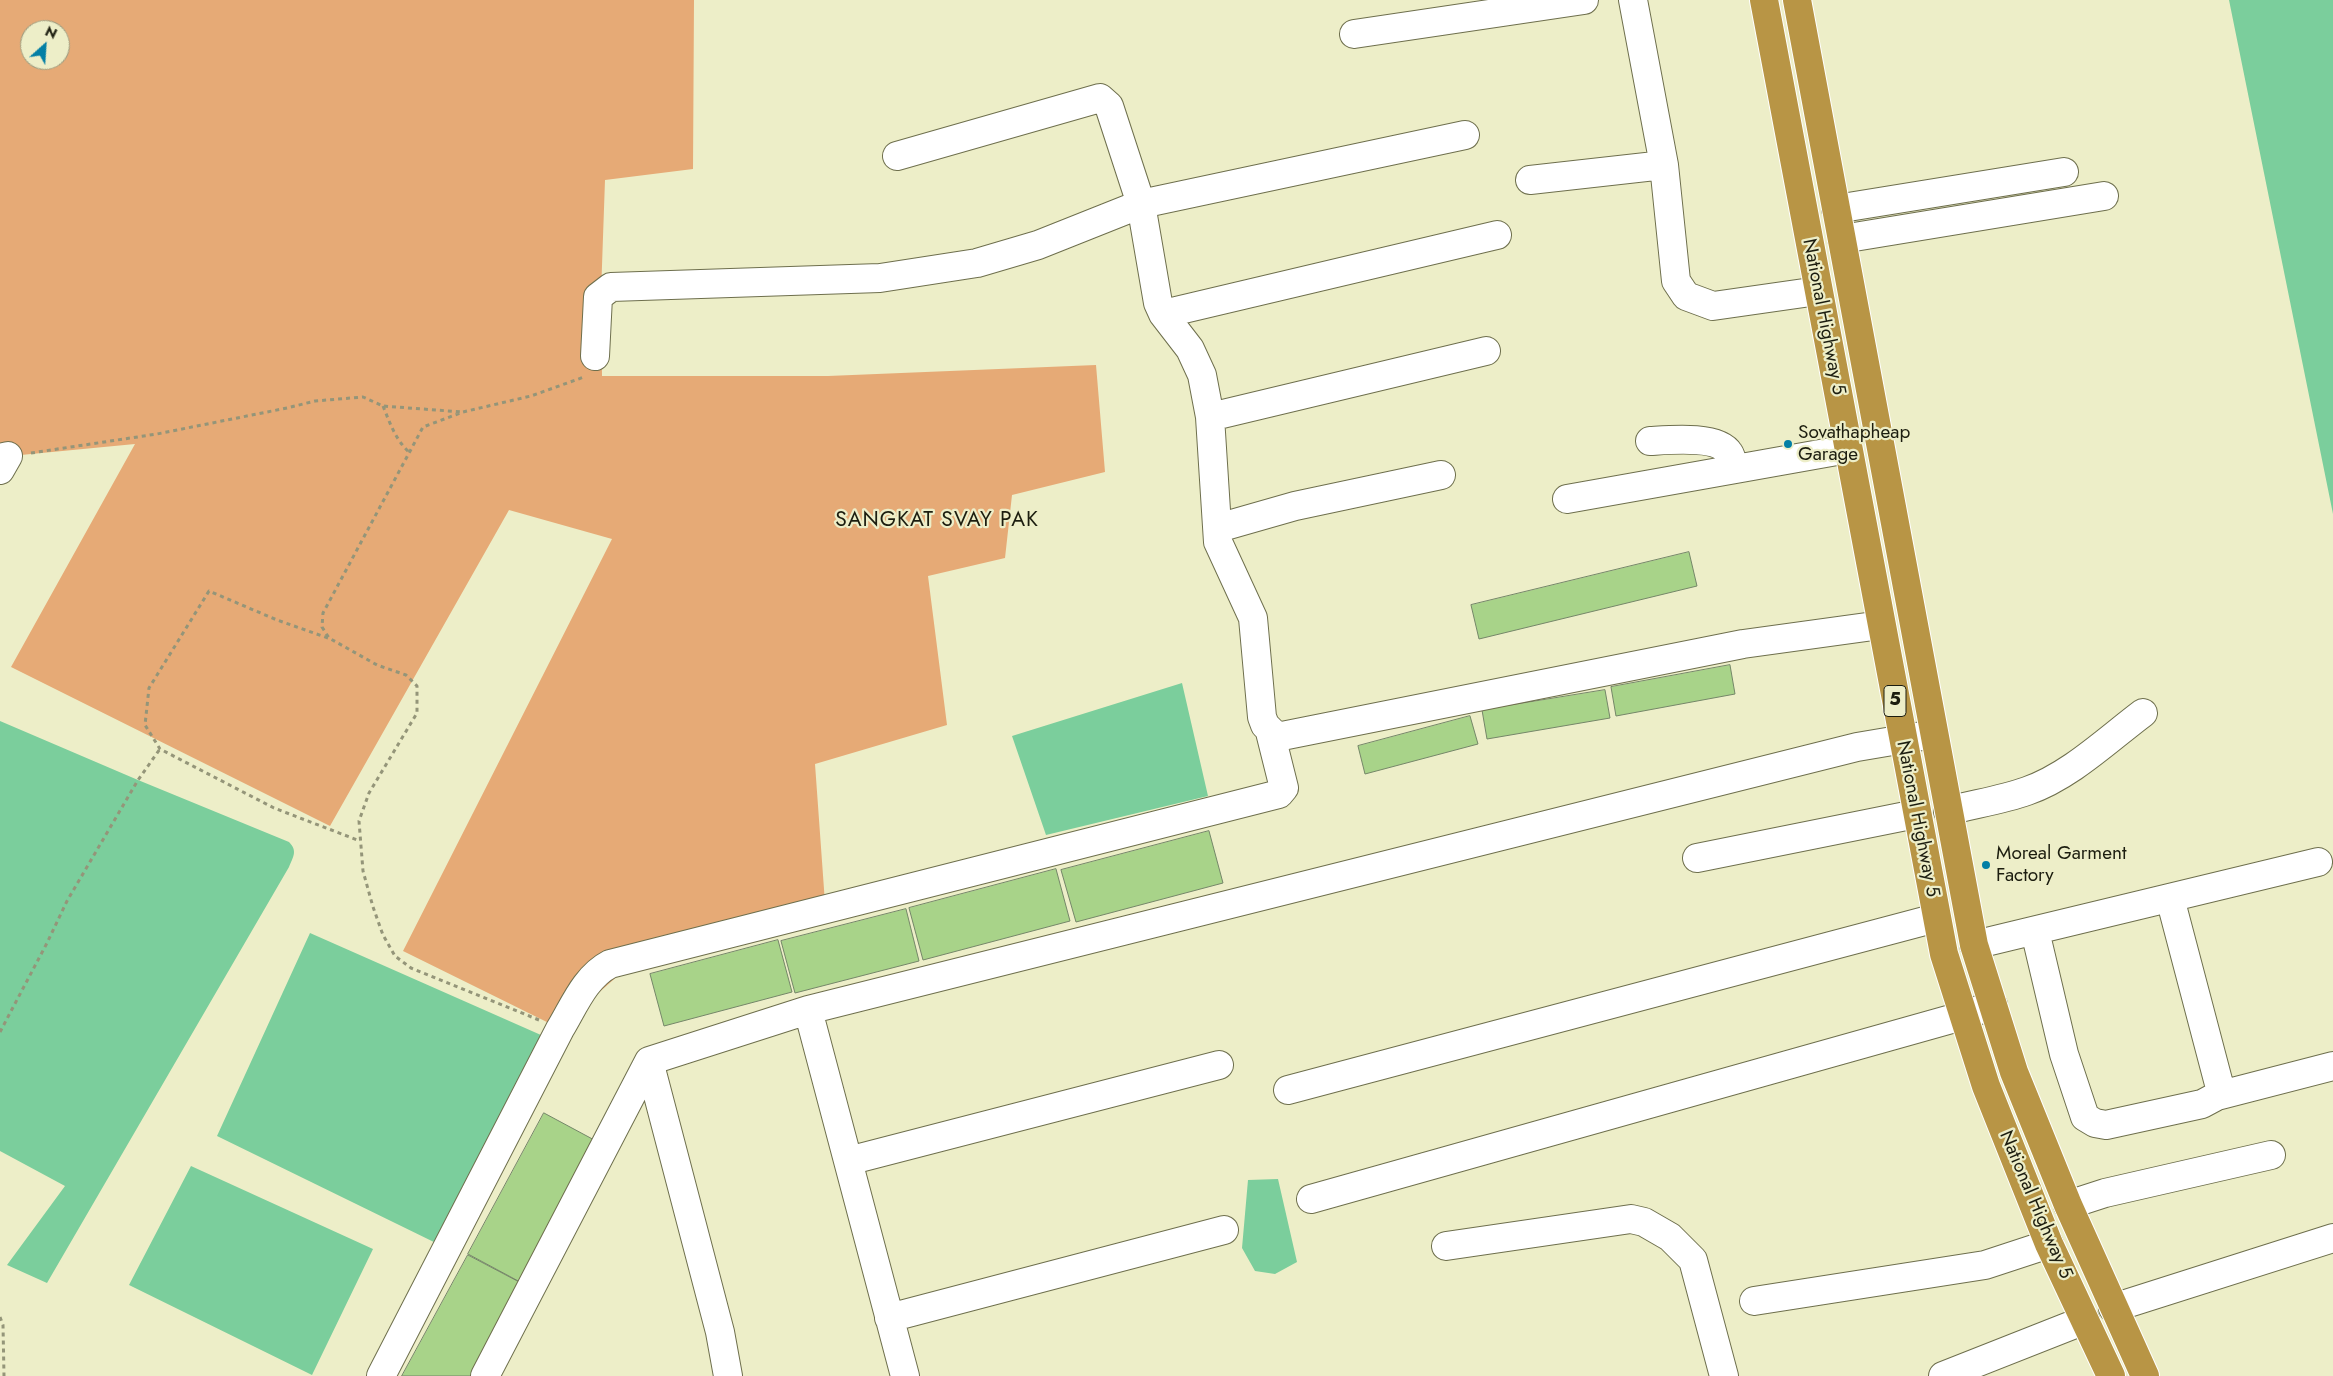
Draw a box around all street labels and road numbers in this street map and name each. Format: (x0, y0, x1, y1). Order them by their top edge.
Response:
street label: National Highway 5 (1797, 237, 1849, 397)
road number: 5 (1884, 686, 1906, 716)
street label: National Highway 5 (1891, 739, 1943, 899)
street label: National Highway 5 (1993, 1127, 2077, 1283)

